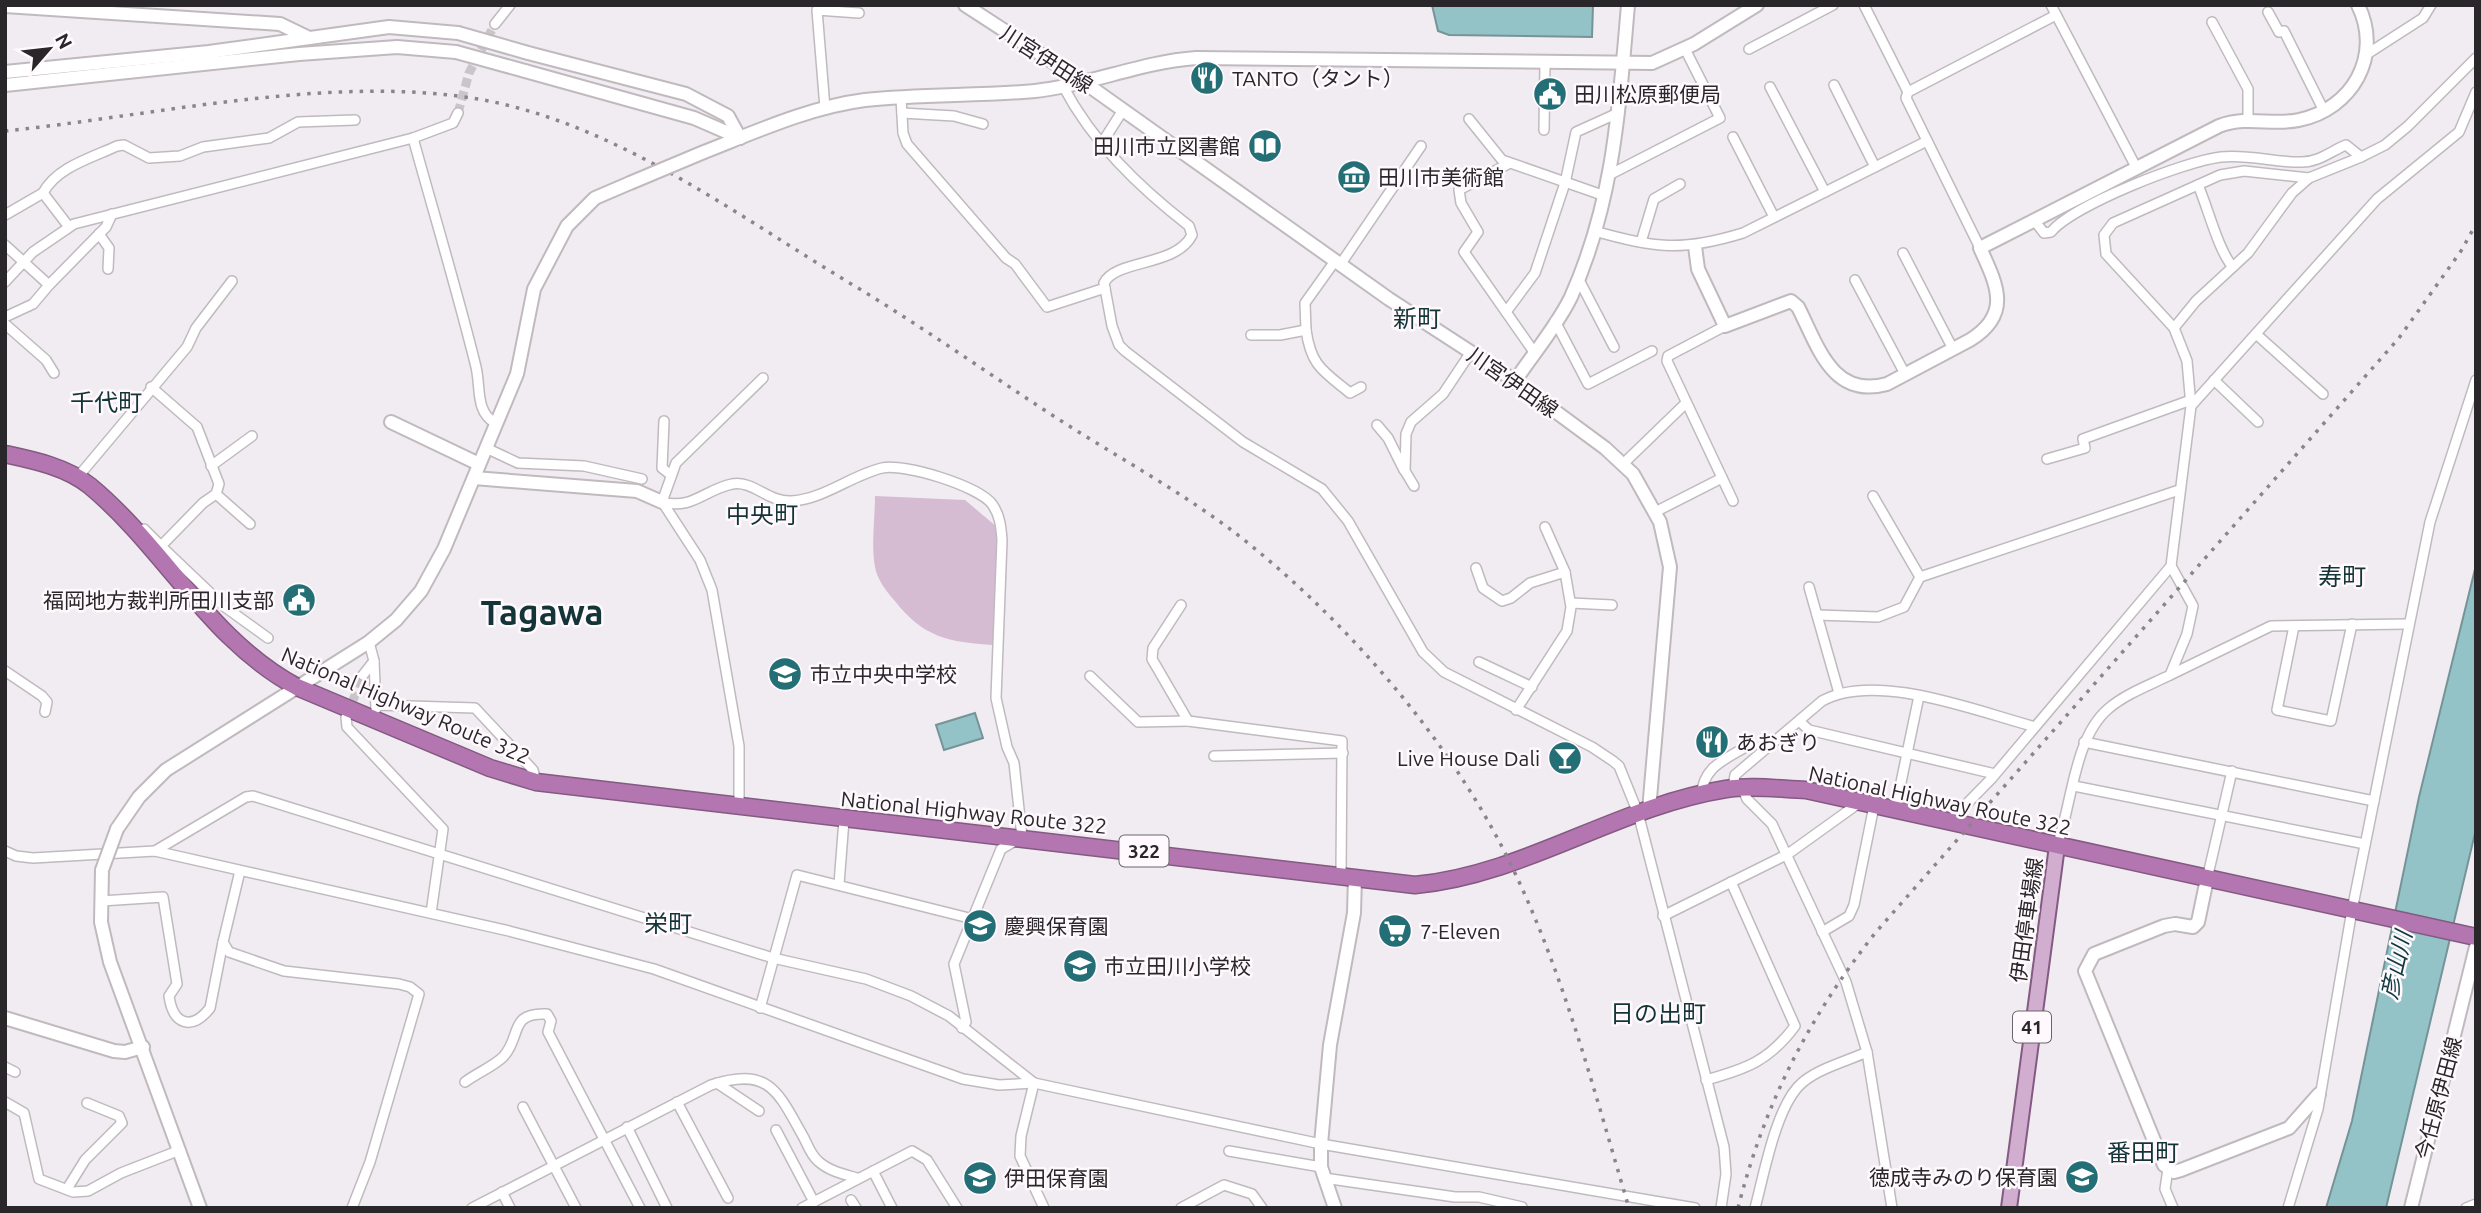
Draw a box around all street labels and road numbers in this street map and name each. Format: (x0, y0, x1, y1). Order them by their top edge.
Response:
street label: 川宮伊田線 (996, 20, 1098, 98)
street label: 川宮伊田線 (1463, 342, 1563, 422)
street label: National Highway Route 322 (278, 642, 534, 768)
street label: National Highway Route 322 (1807, 760, 2073, 840)
street label: National Highway Route 322 (840, 786, 1108, 838)
road number: 322 (1120, 836, 1168, 866)
street label: 伊田停車場線 (2005, 856, 2047, 984)
road number: 41 (2013, 1012, 2051, 1042)
street label: 今任原伊田線 (2410, 1034, 2466, 1162)

